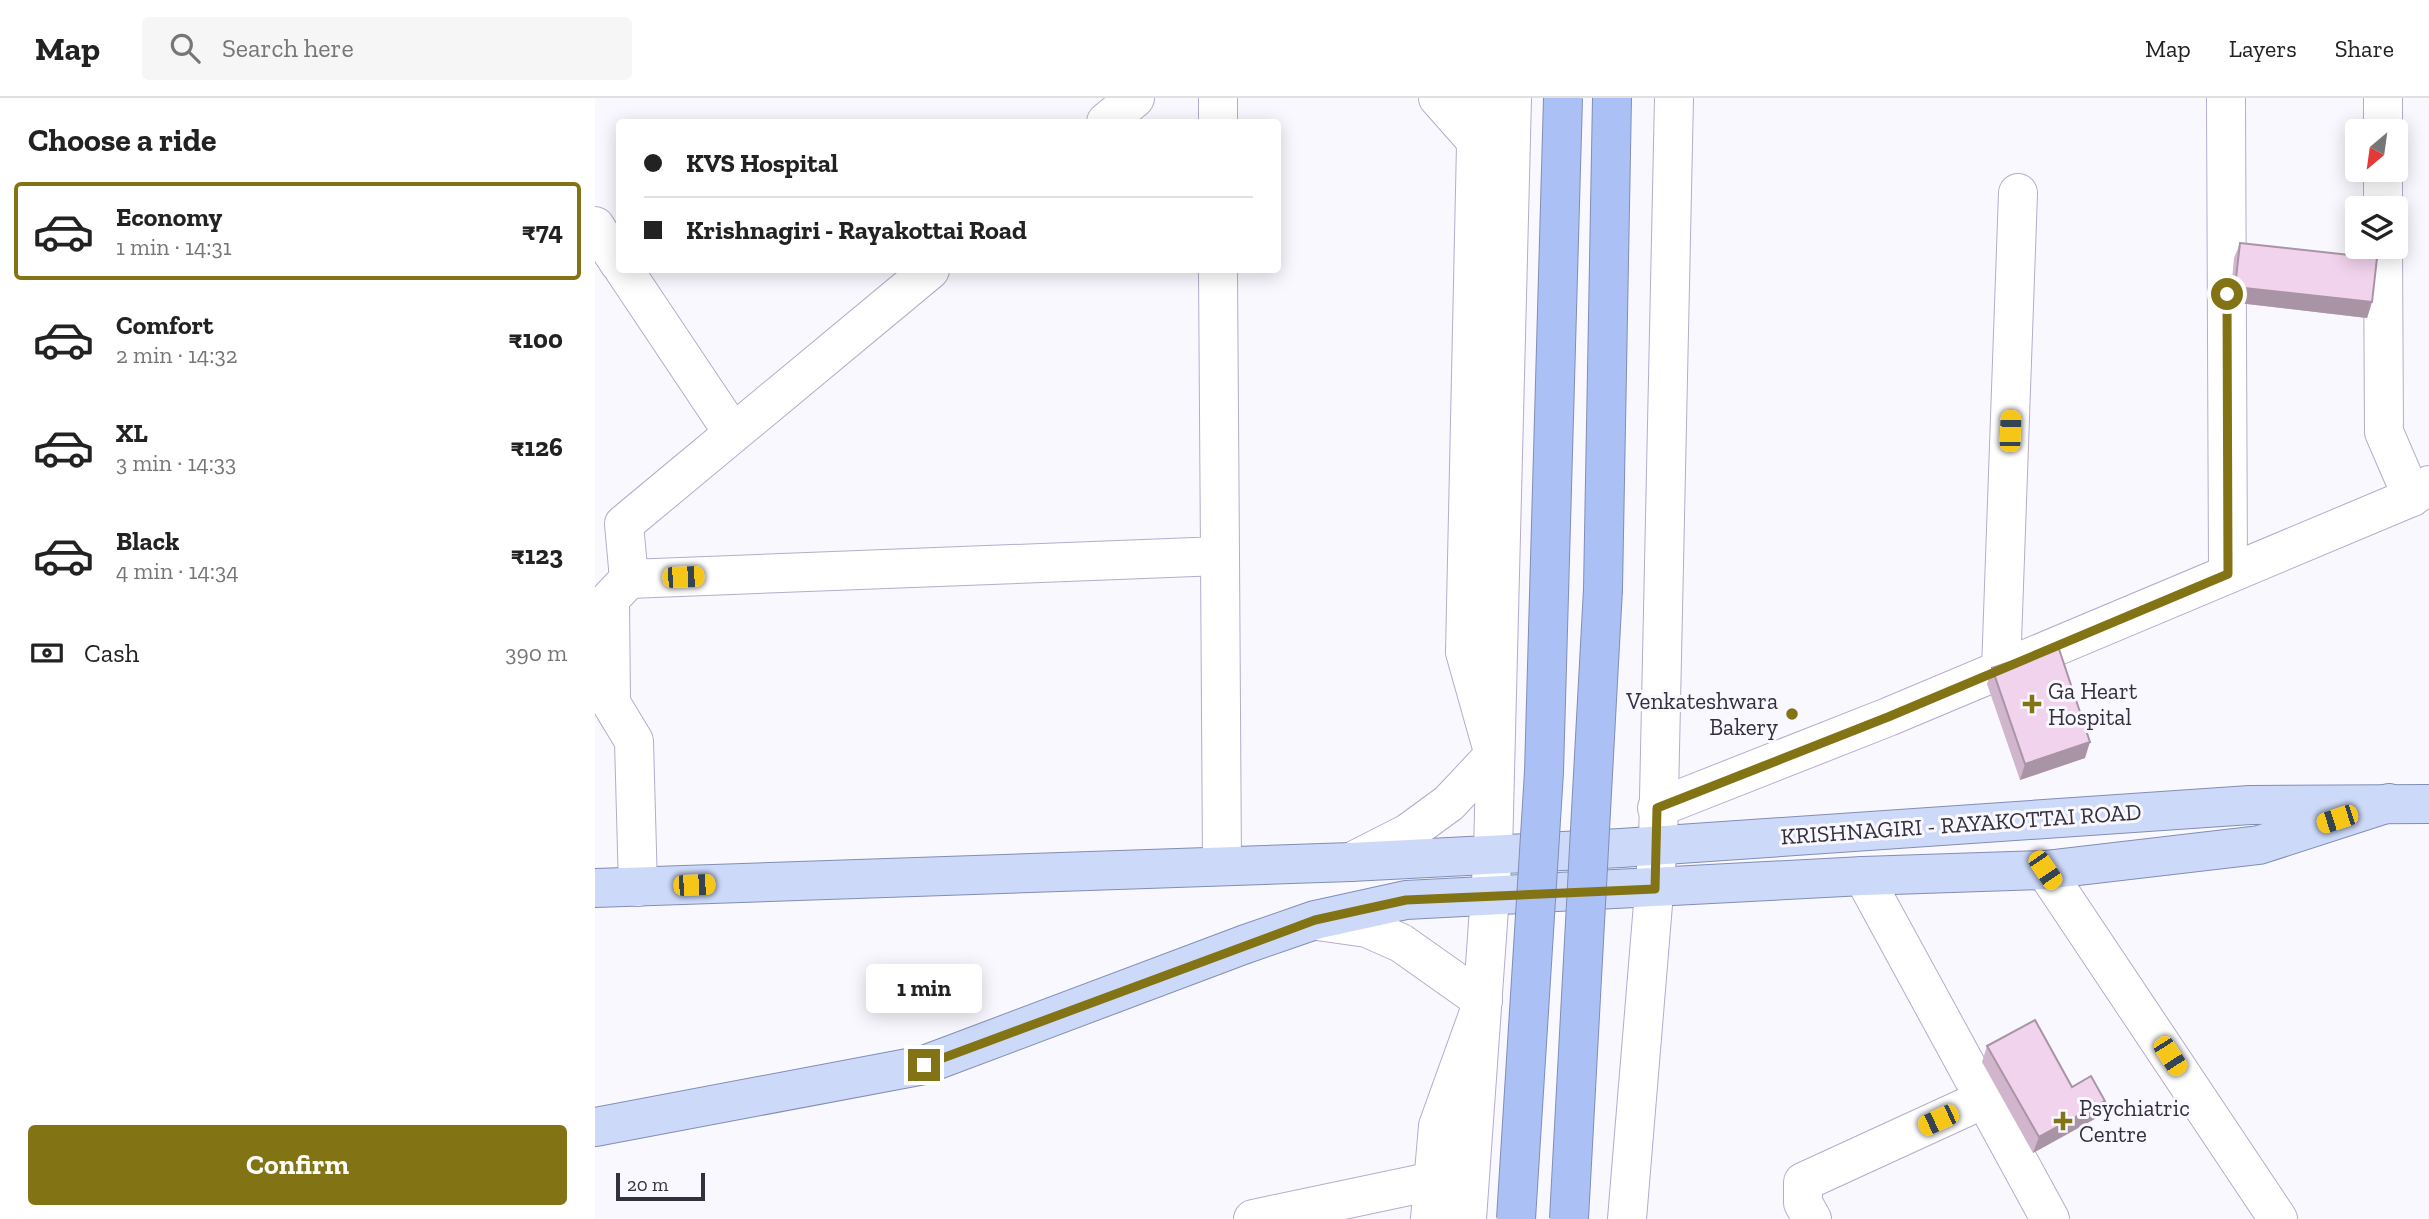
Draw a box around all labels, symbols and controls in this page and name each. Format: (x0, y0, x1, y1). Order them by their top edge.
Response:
search box (142, 17, 632, 80)
text: Map (35, 29, 100, 68)
icon: search (166, 29, 204, 67)
text: Search here (222, 32, 354, 64)
text: Map (2145, 34, 2191, 63)
text: Layers (2229, 34, 2297, 63)
text: Share (2335, 34, 2394, 63)
north arrow (2345, 119, 2408, 182)
map controls (2345, 119, 2408, 259)
text: Choose a ride (28, 121, 216, 159)
text: KVS Hospital (686, 147, 838, 179)
button: layers (2345, 196, 2408, 259)
icon: car (32, 200, 95, 263)
text: Economy (116, 201, 222, 233)
text: Krishnagiri - Rayakottai Road (686, 214, 1027, 246)
text: ₹74 (522, 215, 563, 247)
text: 1 min · 14:31 (116, 233, 232, 261)
route start (2211, 278, 2243, 310)
icon: car (32, 308, 95, 371)
text: Comfort (116, 309, 213, 341)
text: ₹100 (509, 323, 563, 355)
text: 2 min · 14:32 (116, 341, 238, 369)
car (1999, 410, 2022, 452)
icon: car (32, 416, 95, 479)
text: XL (116, 417, 148, 449)
text: ₹126 (511, 431, 563, 463)
text: 3 min · 14:33 (116, 449, 236, 477)
icon: car (32, 524, 95, 587)
text: Black (116, 525, 179, 557)
text: ₹123 (511, 539, 563, 571)
text: 4 min · 14:34 (116, 557, 239, 585)
car (662, 566, 705, 588)
icon: cash (28, 634, 66, 672)
text: Cash (84, 637, 139, 669)
text: 390 m (505, 639, 567, 667)
place label: Ga Heart Hospital (2048, 677, 2138, 731)
place label: Venkateshwara Bakery (1625, 687, 1778, 741)
marker: Ga Heart Hospital (2022, 694, 2042, 714)
marker: Venkateshwara Bakery (1784, 706, 1800, 722)
street label: KRISHNAGIRI - RAYAKOTTAI ROAD (1780, 797, 2142, 851)
car (2314, 803, 2361, 835)
car (2025, 847, 2066, 893)
car (673, 874, 716, 896)
callout: 1 min (866, 964, 982, 1012)
text: 1 min (897, 974, 951, 1002)
car (2150, 1033, 2191, 1079)
route end (908, 1049, 940, 1081)
place label: Psychiatric Centre (2079, 1094, 2190, 1148)
car (1915, 1102, 1962, 1138)
marker: Psychiatric Centre (2053, 1111, 2073, 1131)
button: Confirm (28, 1125, 567, 1205)
scale bar (616, 1170, 705, 1202)
text: 20 m (627, 1173, 668, 1196)

